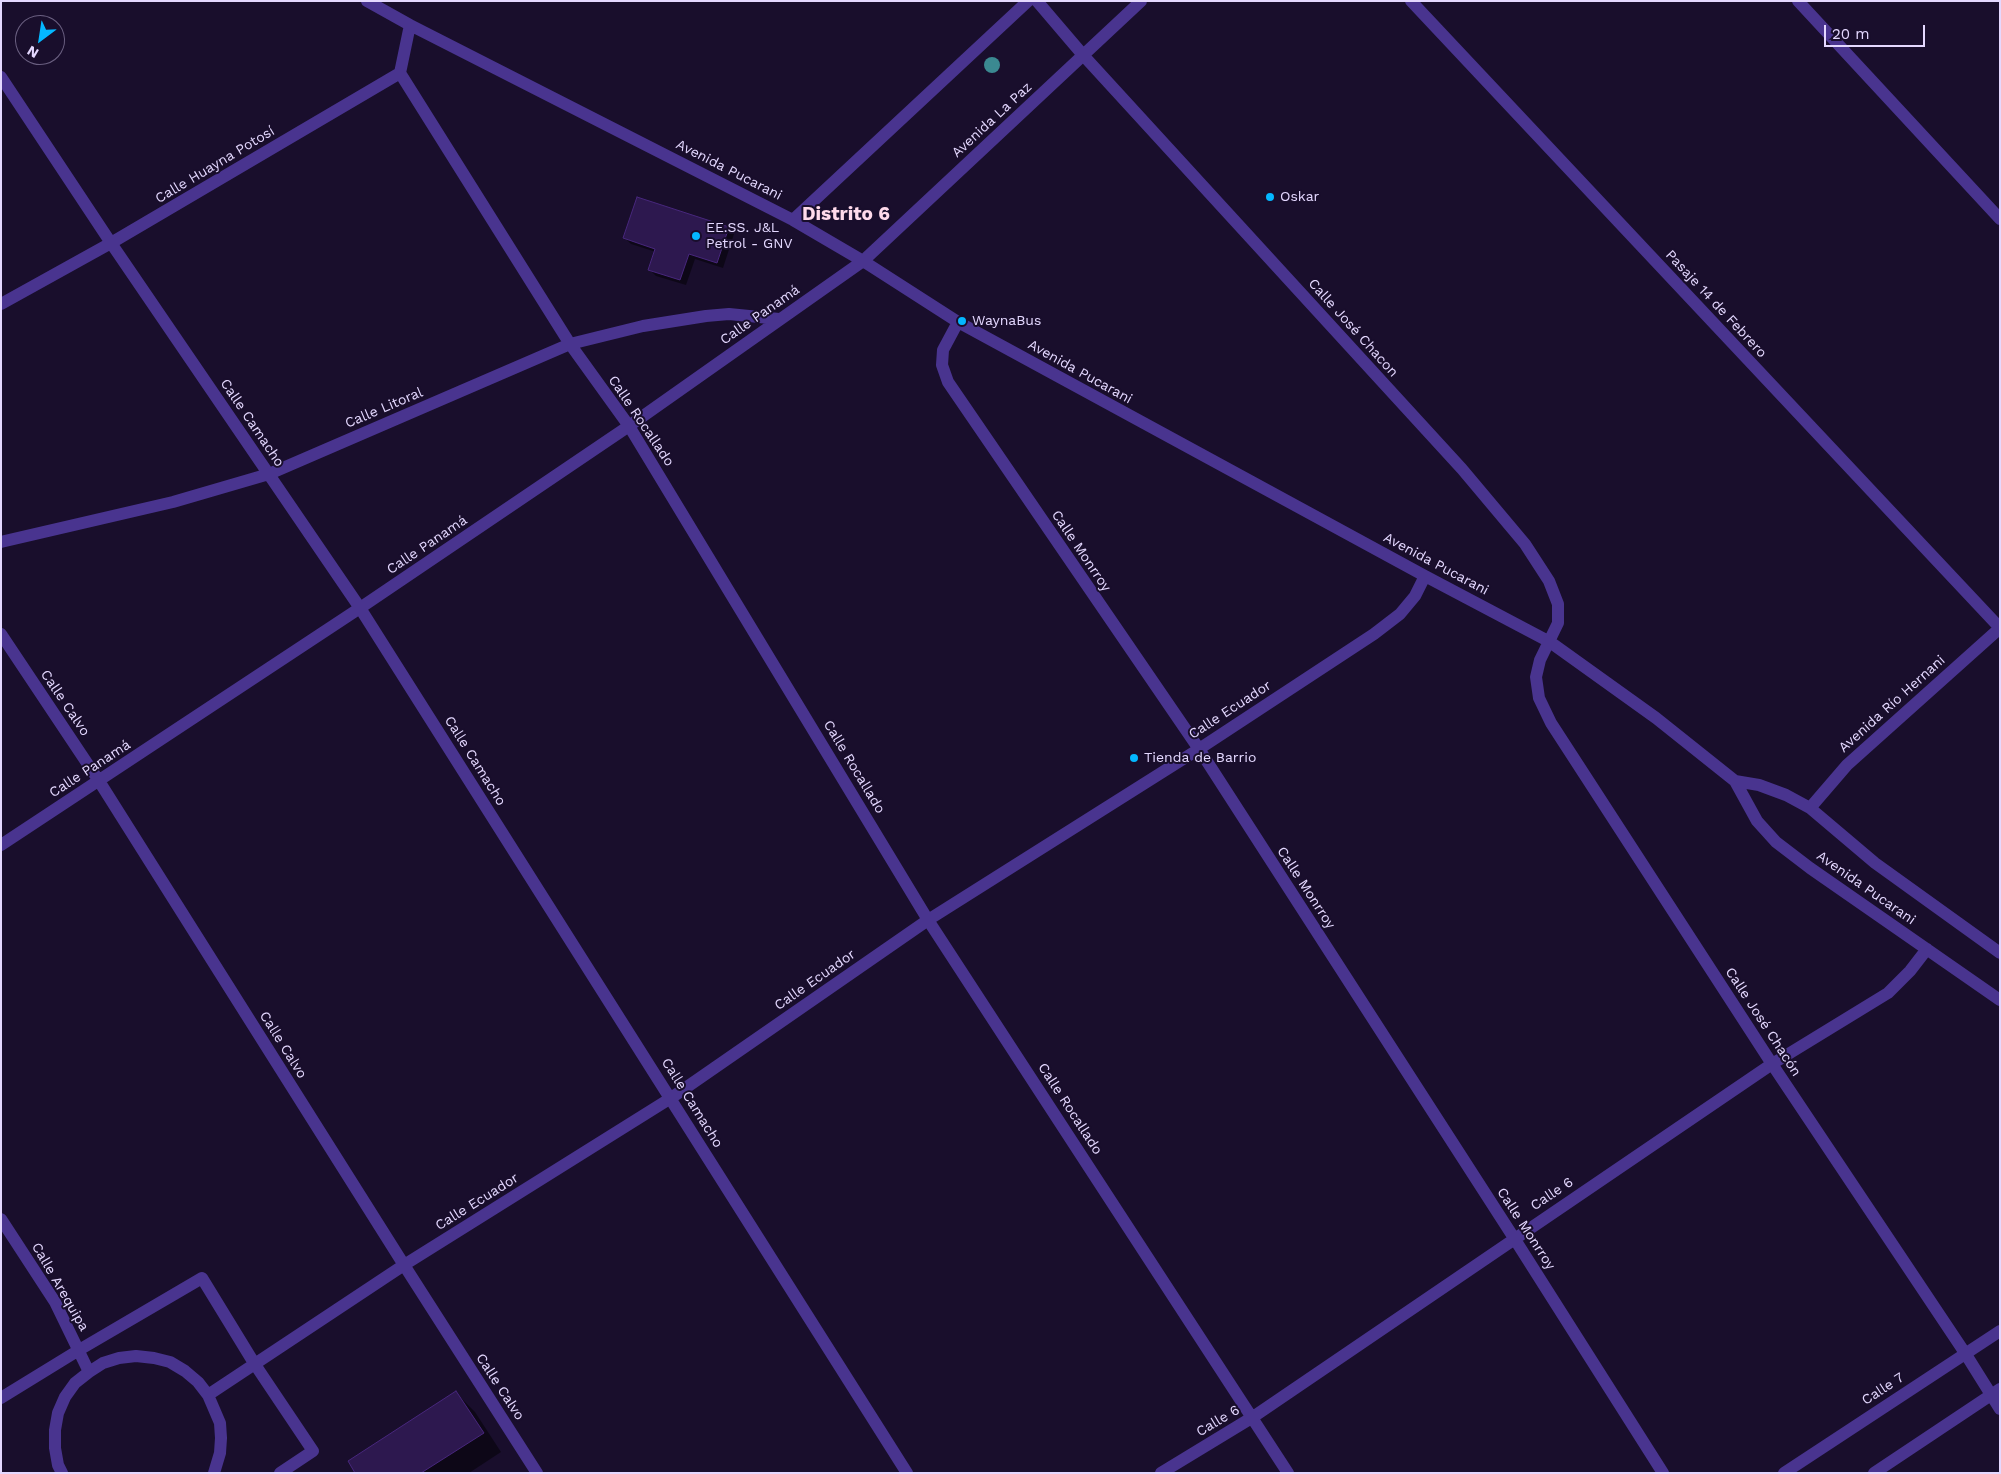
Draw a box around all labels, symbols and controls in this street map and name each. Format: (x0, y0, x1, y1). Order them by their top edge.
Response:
north arrow (15, 15, 65, 65)
scale bar (1826, 15, 1927, 47)
text: 20 m (1832, 25, 1870, 43)
text: N (24, 42, 41, 62)
street label: Avenida La Paz (949, 79, 1035, 161)
street label: Calle Huayna Potosí (152, 123, 278, 207)
street label: Avenida Pucarani (673, 136, 785, 204)
place label: Oskar (1280, 189, 1319, 205)
marker: Oskar (1264, 191, 1276, 203)
district label: Distrito 6 (802, 203, 890, 225)
place label: EE.SS. J&L Petrol - GNV (706, 220, 792, 252)
marker: EE.SS. J&L Petrol - GNV (690, 230, 702, 242)
street label: Pasaje 14 de Febrero (1662, 247, 1770, 361)
street label: Calle José Chacon (1304, 275, 1402, 381)
street label: Calle Panamá (717, 281, 803, 349)
place label: WaynaBus (972, 313, 1041, 329)
marker: WaynaBus (956, 315, 968, 327)
street label: Avenida Pucarani (1025, 336, 1135, 408)
street label: Calle Rocallado (604, 372, 678, 470)
street label: Calle Camacho (216, 376, 288, 470)
street label: Calle Litoral (343, 384, 425, 432)
street label: Calle Monrroy (1048, 507, 1114, 595)
street label: Calle Panamá (384, 512, 470, 578)
street label: Avenida Pucarani (1381, 529, 1491, 599)
street label: Avenida Río Hernani (1835, 652, 1949, 756)
street label: Calle Calvo (37, 667, 93, 739)
street label: Calle Ecuador (1186, 677, 1274, 743)
street label: Calle Camacho (441, 713, 509, 809)
street label: Calle Rocallado (820, 717, 888, 817)
street label: Calle Panamá (46, 737, 134, 801)
place label: Tienda de Barrio (1144, 750, 1256, 766)
marker: Tienda de Barrio (1128, 752, 1140, 764)
street label: Calle Monrroy (1273, 844, 1339, 932)
street label: Avenida Pucarani (1813, 848, 1919, 928)
street label: Calle Ecuador (771, 946, 859, 1014)
street label: Calle José Chacón (1722, 964, 1804, 1080)
street label: Calle Calvo (256, 1008, 310, 1082)
street label: Calle Camacho (658, 1055, 726, 1151)
street label: Calle Rocallado (1034, 1060, 1106, 1158)
street label: Calle Ecuador (432, 1170, 522, 1234)
street label: Calle 6 (1528, 1174, 1576, 1214)
street label: Calle Monrroy (1493, 1185, 1559, 1273)
street label: Calle Arequipa (28, 1240, 92, 1334)
street label: Calle Calvo (472, 1350, 528, 1424)
street label: Calle 7 (1859, 1369, 1907, 1409)
street label: Calle 6 (1193, 1402, 1243, 1440)

